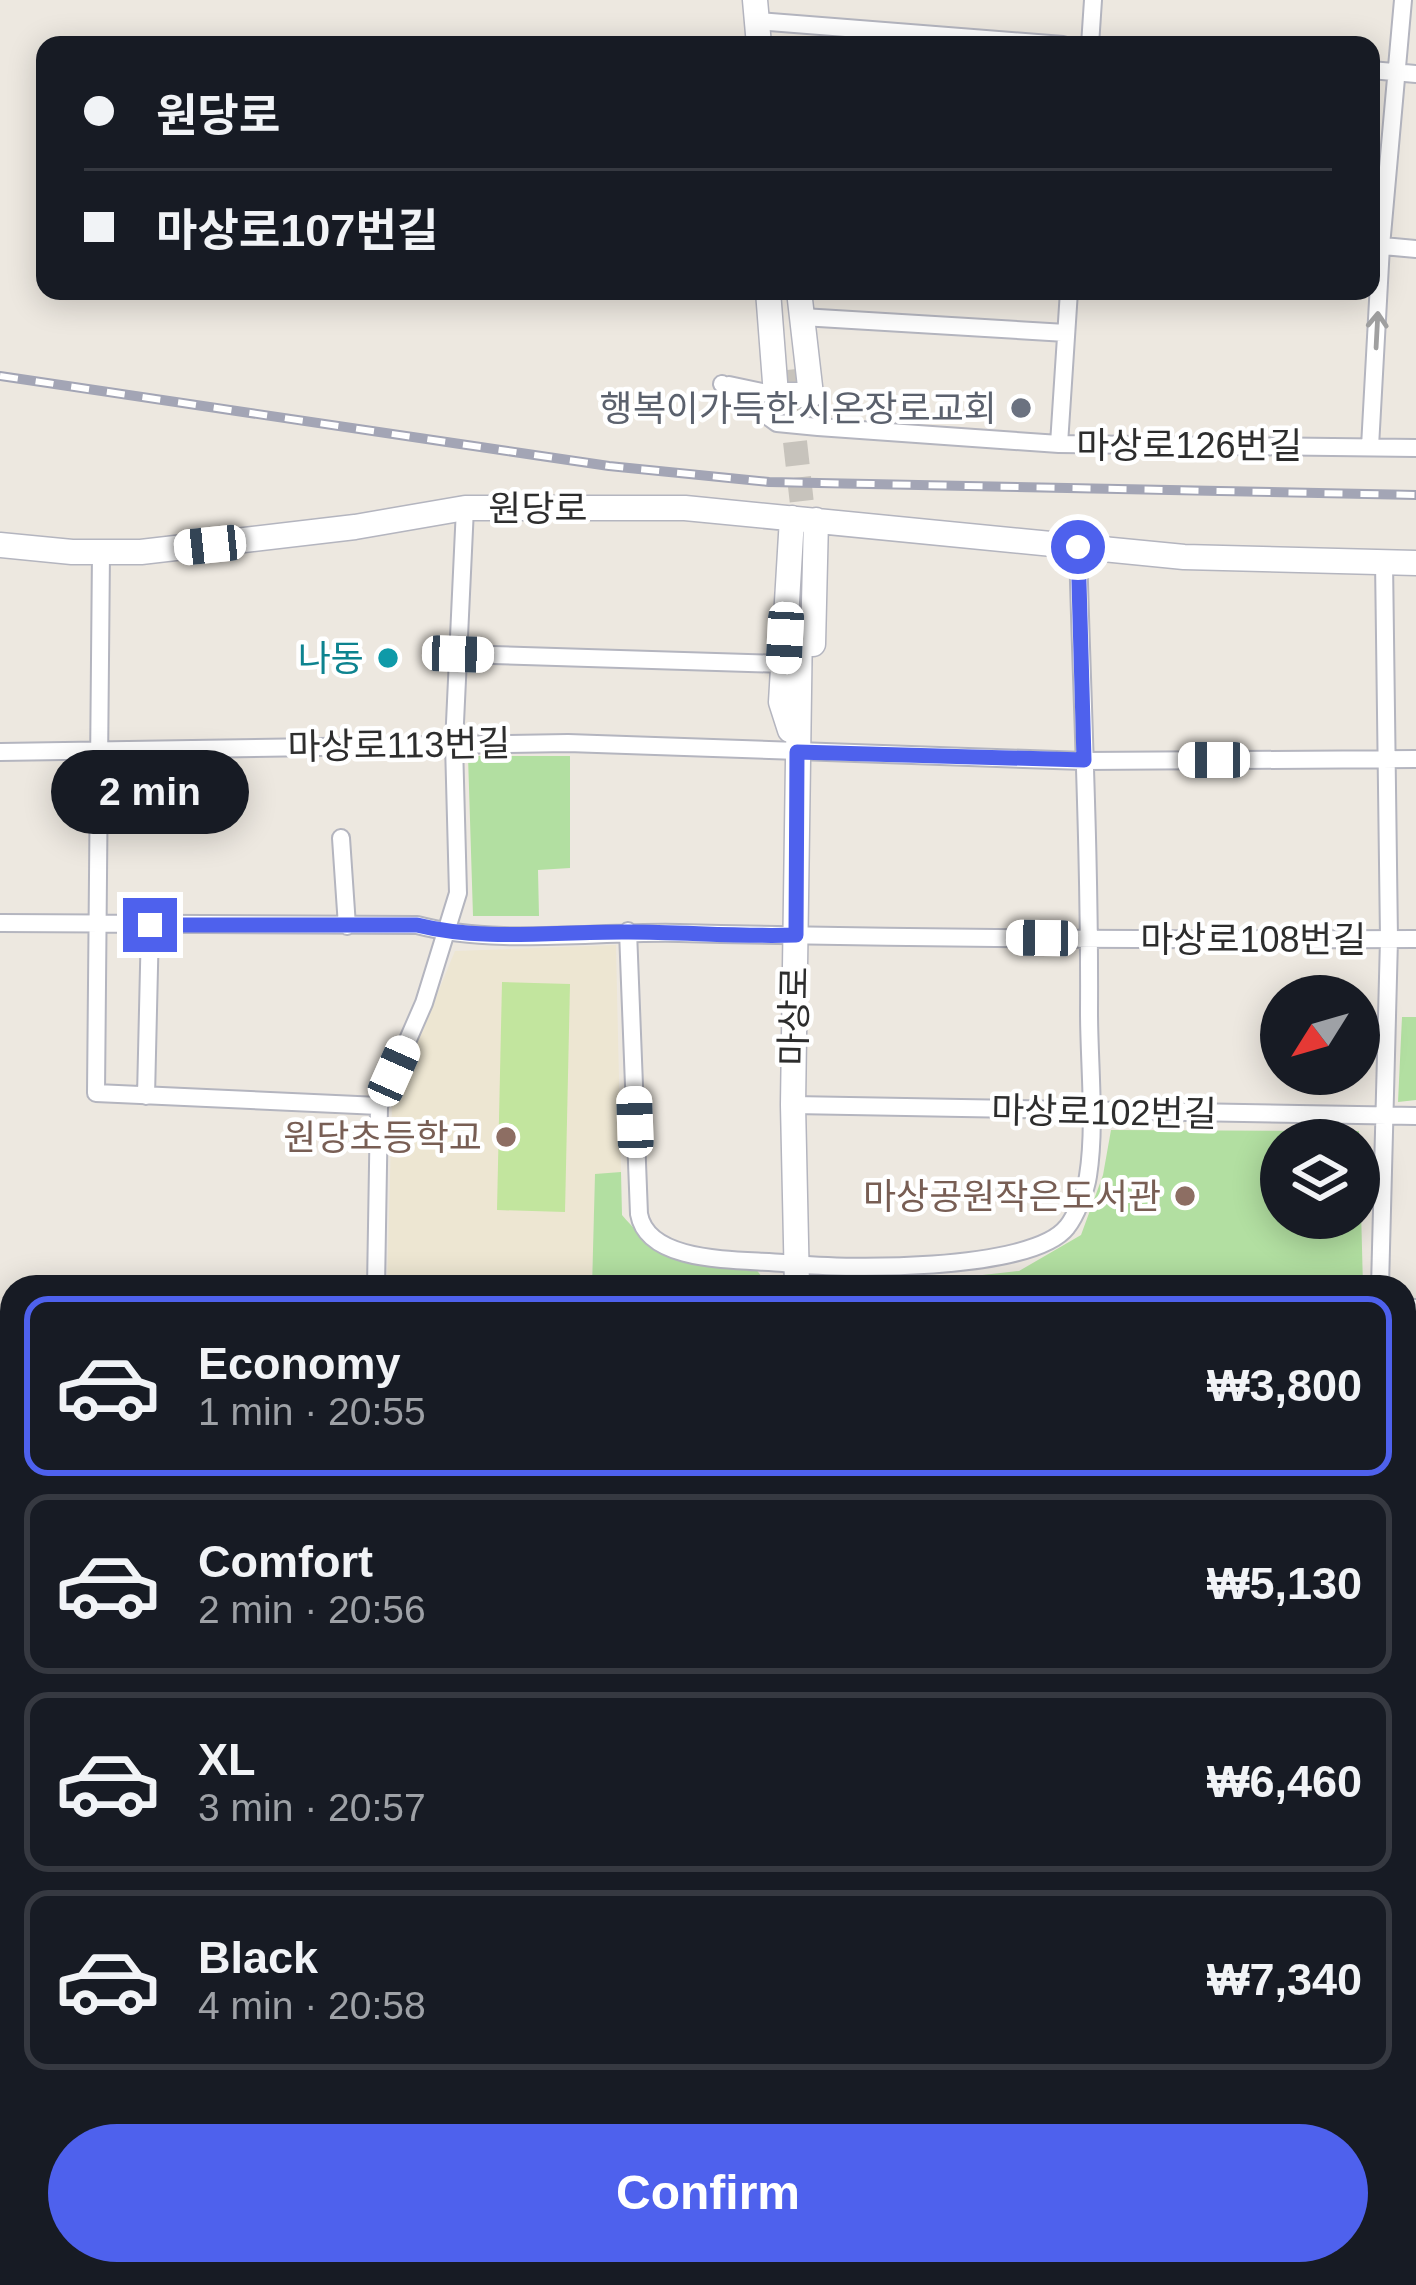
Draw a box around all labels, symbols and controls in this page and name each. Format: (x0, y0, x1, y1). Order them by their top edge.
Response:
text: 원당로 (156, 90, 280, 141)
text: 마상로107번길 (156, 205, 438, 256)
one-way arrow (1365, 311, 1388, 350)
place label: 행복이가득한시온장로교회 (600, 388, 997, 429)
marker: 행복이가득한시온장로교회 (1008, 395, 1034, 421)
street label: 마상로126번길 (1076, 425, 1302, 466)
street label: 원당로 (488, 488, 588, 529)
route start (1051, 520, 1105, 574)
car (172, 523, 248, 567)
car (765, 601, 805, 675)
car (421, 635, 495, 673)
place label: 나동 (298, 638, 364, 679)
marker: 나동 (375, 645, 401, 671)
street label: 마상로113번길 (287, 723, 511, 767)
car (1178, 742, 1250, 778)
callout: 2 min (51, 751, 249, 835)
text: 2 min (99, 770, 201, 813)
route end (123, 898, 177, 952)
car (1006, 919, 1078, 957)
street label: 마상로108번길 (1140, 919, 1366, 960)
street label: 마상로 (773, 966, 815, 1066)
north arrow (1260, 975, 1380, 1095)
map controls (1260, 975, 1380, 1239)
car (363, 1031, 425, 1111)
car (616, 1085, 654, 1159)
street label: 마상로102번길 (991, 1090, 1217, 1134)
place label: 원당초등학교 (283, 1117, 482, 1158)
button: layers (1260, 1119, 1380, 1239)
marker: 원당초등학교 (493, 1124, 519, 1150)
place label: 마상공원작은도서관 (863, 1176, 1161, 1217)
marker: 마상공원작은도서관 (1172, 1183, 1198, 1209)
icon: car (54, 1332, 162, 1440)
text: Economy (198, 1338, 401, 1389)
text: ₩3,800 (1207, 1360, 1362, 1411)
text: 1 min · 20:55 (198, 1390, 426, 1433)
icon: car (54, 1530, 162, 1638)
text: Comfort (198, 1536, 373, 1587)
text: ₩5,130 (1207, 1558, 1362, 1609)
text: 2 min · 20:56 (198, 1588, 426, 1631)
icon: car (54, 1728, 162, 1836)
text: XL (198, 1734, 256, 1785)
text: ₩6,460 (1207, 1756, 1362, 1807)
text: 3 min · 20:57 (198, 1786, 426, 1829)
icon: car (54, 1926, 162, 2034)
text: Black (198, 1932, 318, 1983)
text: ₩7,340 (1207, 1954, 1362, 2005)
text: 4 min · 20:58 (198, 1984, 426, 2027)
button: Confirm (48, 2124, 1368, 2262)

